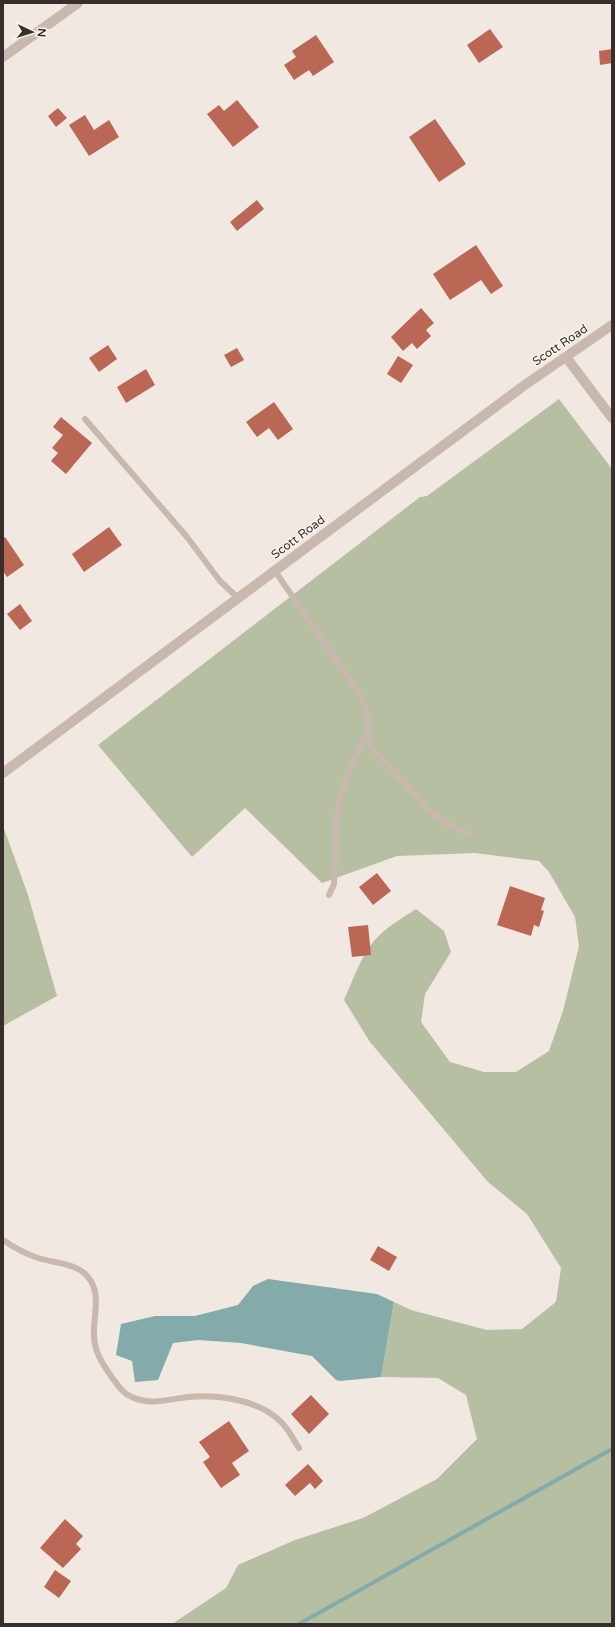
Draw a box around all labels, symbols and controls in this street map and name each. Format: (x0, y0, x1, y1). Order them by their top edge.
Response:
north arrow (12, 12, 52, 52)
text: N (35, 28, 48, 38)
street label: Scott Road (530, 321, 590, 369)
street label: Scott Road (268, 512, 328, 562)

